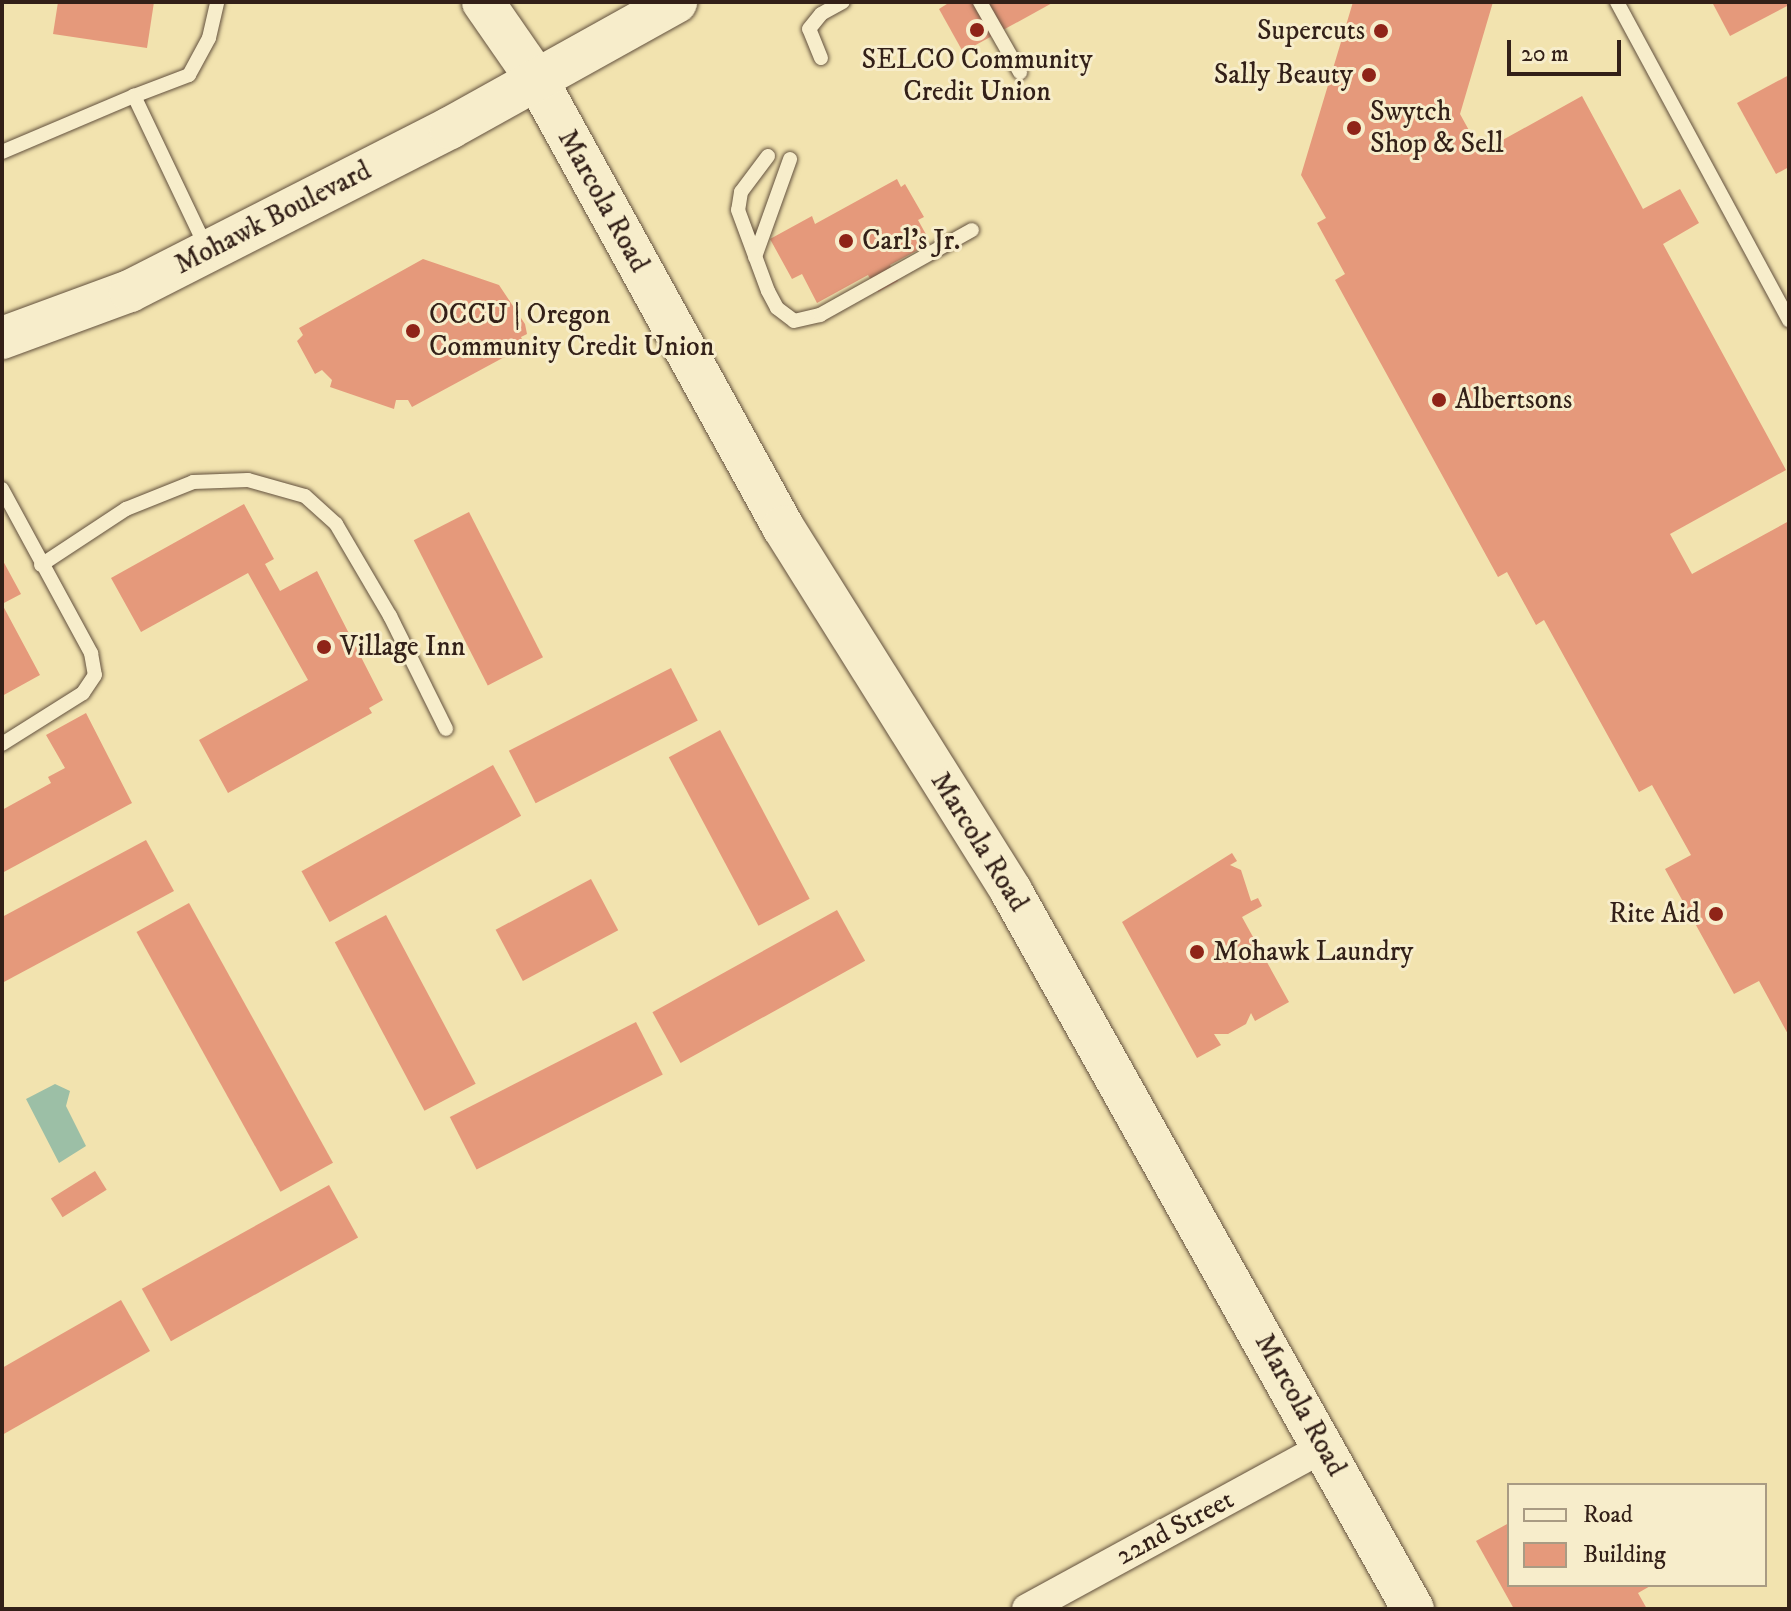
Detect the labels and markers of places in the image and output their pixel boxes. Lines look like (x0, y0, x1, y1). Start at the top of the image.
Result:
place label: Supercuts (1257, 14, 1365, 48)
marker: SELCO Community Credit Union (968, 21, 986, 39)
marker: Supercuts (1372, 22, 1390, 40)
place label: SELCO Community Credit Union (862, 43, 1092, 109)
place label: Sally Beauty (1214, 58, 1353, 92)
marker: Sally Beauty (1360, 66, 1378, 84)
place label: Swytch Shop & Sell (1370, 95, 1504, 161)
marker: Swytch Shop & Sell (1345, 119, 1363, 137)
place label: Carl's Jr. (862, 224, 960, 258)
marker: Carl's Jr. (837, 232, 855, 250)
place label: OCCU | Oregon Community Credit Union (429, 298, 714, 364)
marker: OCCU | Oregon Community Credit Union (404, 322, 422, 340)
place label: Albertsons (1455, 383, 1572, 417)
marker: Albertsons (1430, 391, 1448, 409)
place label: Village Inn (340, 630, 465, 664)
marker: Village Inn (315, 638, 333, 656)
place label: Rite Aid (1609, 897, 1700, 931)
marker: Rite Aid (1707, 905, 1725, 923)
place label: Mohawk Laundry (1213, 935, 1413, 969)
marker: Mohawk Laundry (1188, 943, 1206, 961)

